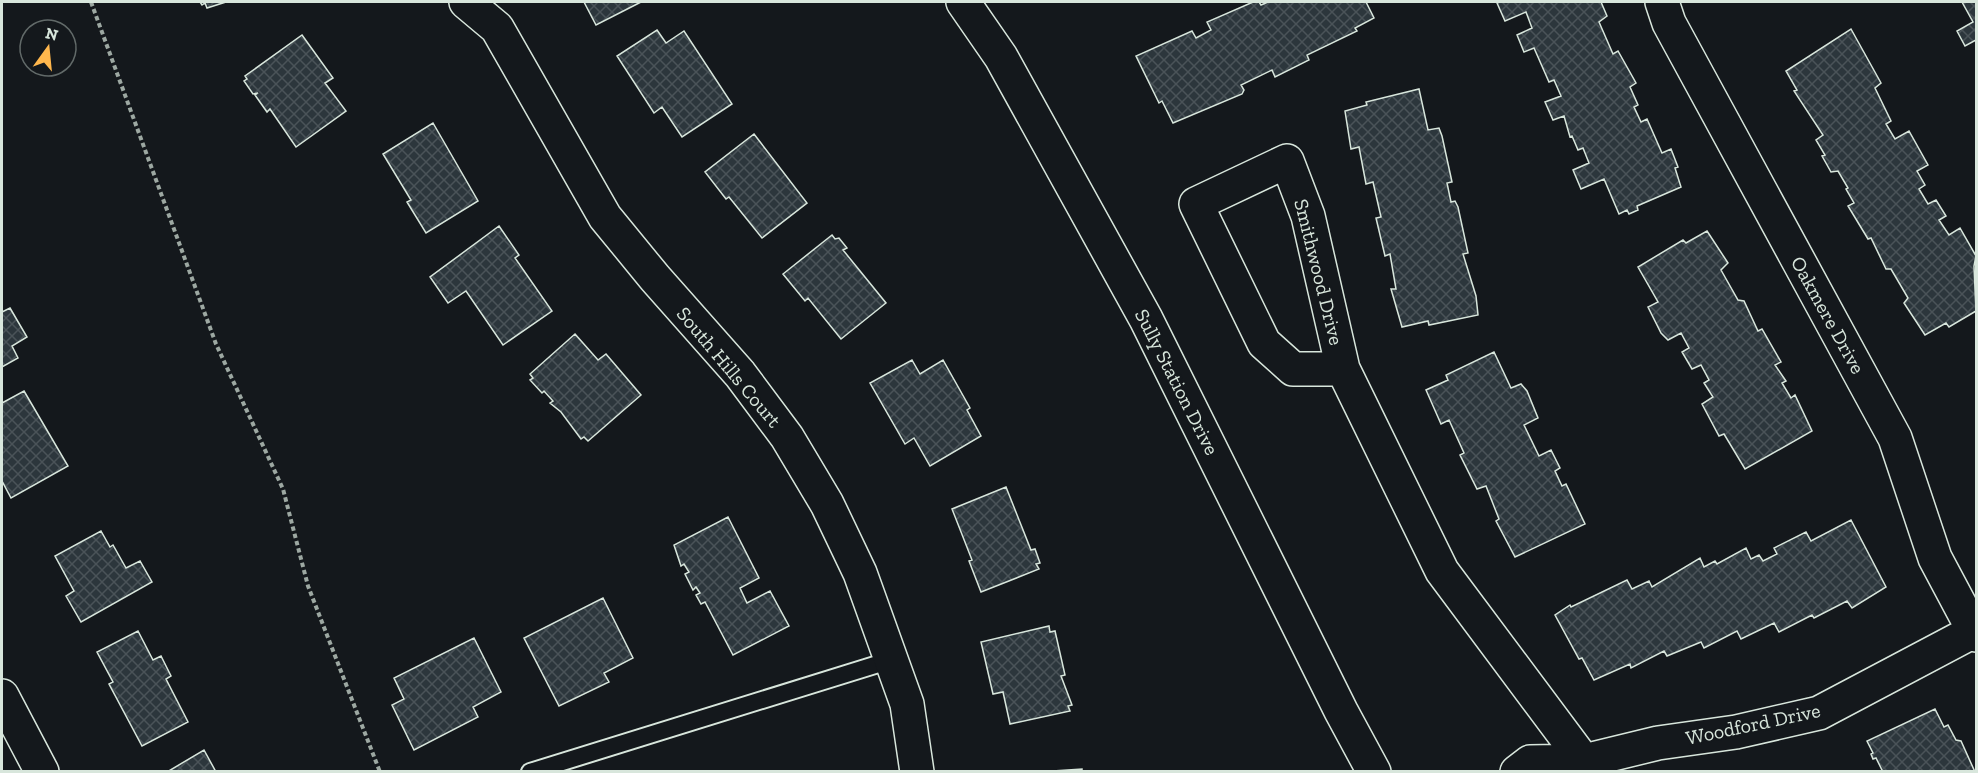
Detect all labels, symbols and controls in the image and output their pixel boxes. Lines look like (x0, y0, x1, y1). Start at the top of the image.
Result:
north arrow (18, 18, 78, 78)
text: N (43, 23, 60, 45)
street label: Smithwood Drive (1289, 196, 1349, 348)
street label: Oakmere Drive (1786, 252, 1870, 378)
street label: South Hills Court (672, 302, 787, 433)
street label: Sully Station Drive (1130, 305, 1224, 459)
street label: Woodford Drive (1684, 698, 1822, 750)

